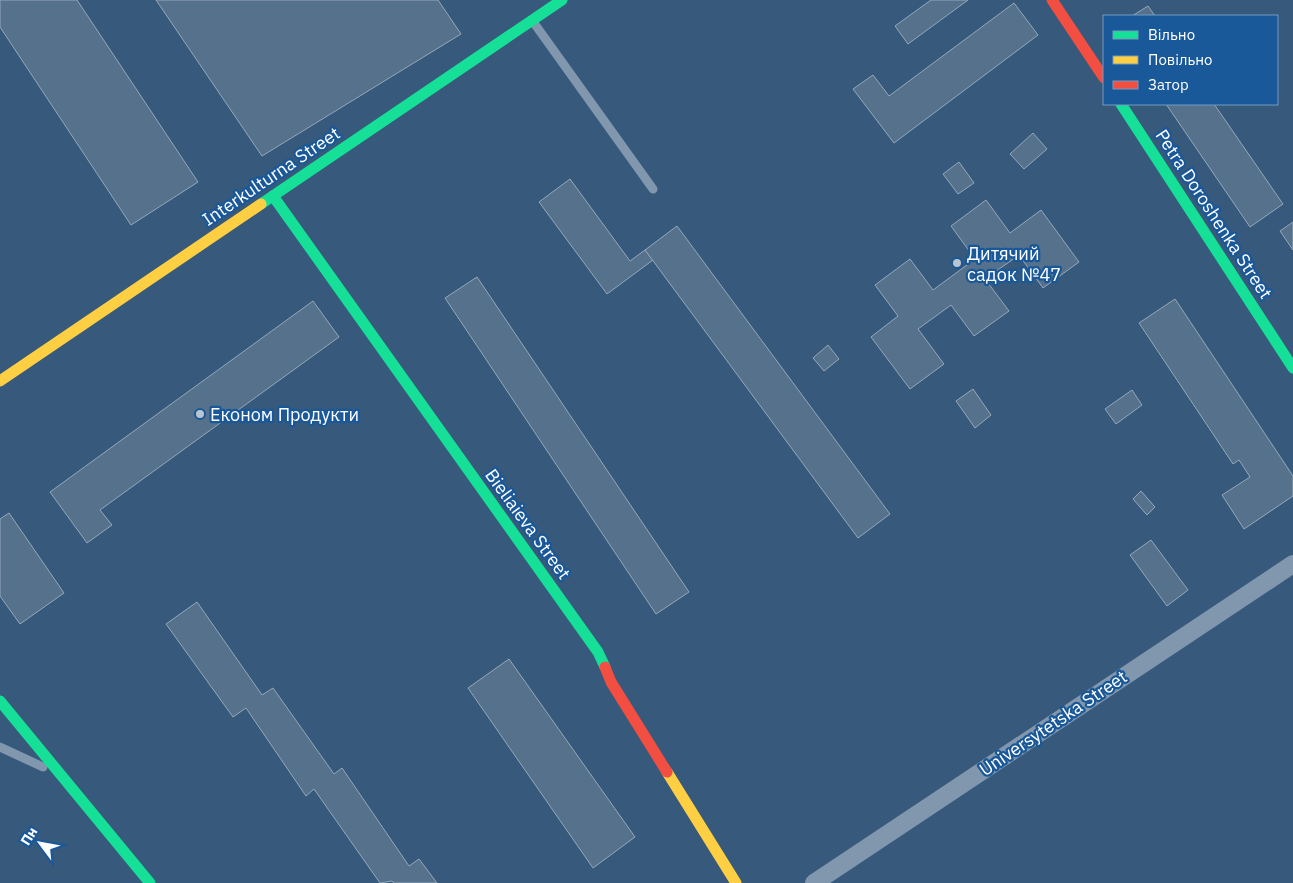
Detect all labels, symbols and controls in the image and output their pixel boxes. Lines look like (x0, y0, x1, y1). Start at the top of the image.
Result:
legend (1103, 15, 1278, 105)
text: Вільно (1148, 25, 1195, 44)
text: Повільно (1148, 50, 1212, 69)
text: Затор (1148, 75, 1189, 94)
street label: Interkulturna Street (198, 121, 344, 231)
street label: Petra Doroshenka Street (1151, 125, 1277, 303)
place label: Дитячий садок №47 (967, 242, 1061, 286)
marker: Дитячий садок №47 (951, 257, 963, 269)
place label: Економ Продукти (210, 403, 359, 426)
marker: Економ Продукти (194, 408, 206, 420)
street label: Bieliaieva Street (480, 464, 576, 584)
street label: Universytetska Street (975, 665, 1131, 781)
north arrow (15, 818, 65, 868)
text: Пн (16, 823, 42, 849)

